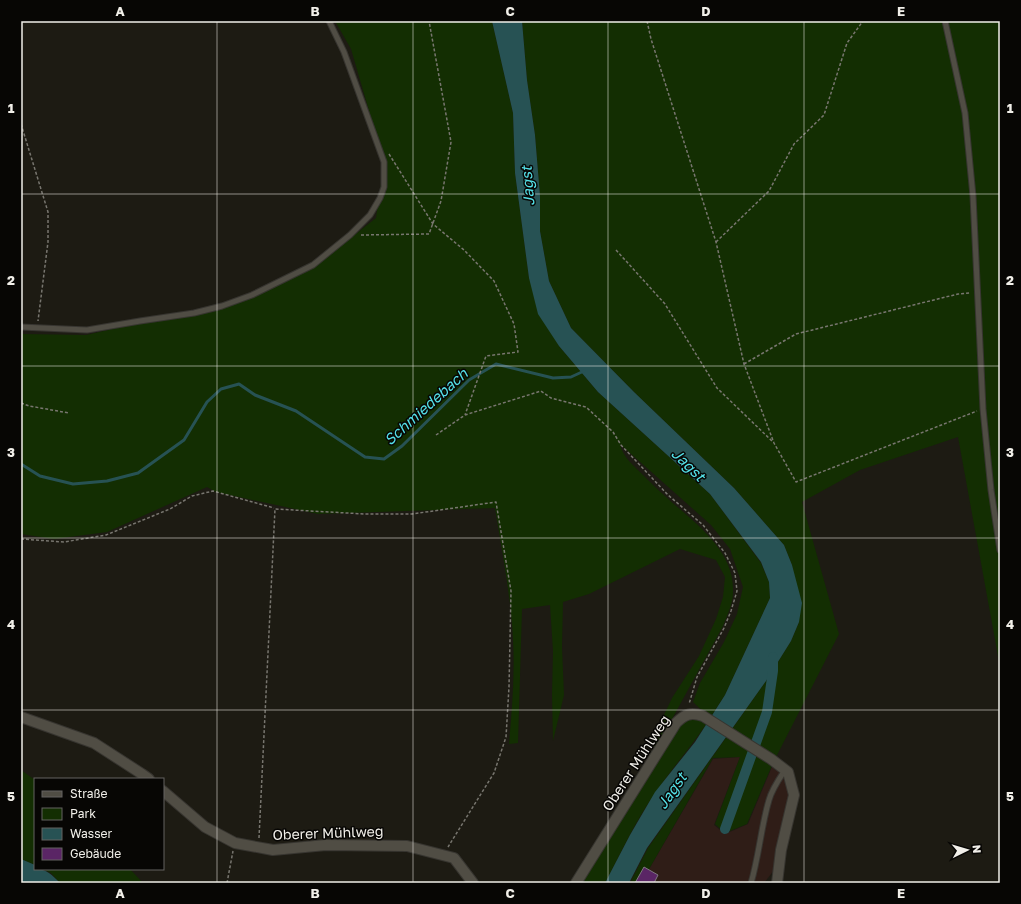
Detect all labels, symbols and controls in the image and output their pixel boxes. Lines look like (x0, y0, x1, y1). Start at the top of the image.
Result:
text: A (115, 3, 125, 19)
text: B (310, 3, 320, 19)
text: C (505, 3, 515, 19)
text: D (701, 3, 711, 19)
text: E (897, 3, 905, 19)
text: 1 (8, 100, 15, 116)
text: 1 (1007, 100, 1014, 116)
water label: Jagst (516, 163, 538, 207)
text: 2 (7, 272, 15, 288)
text: 2 (1006, 272, 1014, 288)
water label: Schmiedebach (380, 364, 471, 448)
text: 3 (7, 444, 15, 460)
water label: Jagst (667, 444, 711, 487)
text: 3 (1006, 444, 1014, 460)
text: 4 (7, 616, 15, 632)
text: 4 (1006, 616, 1014, 632)
street label: Oberer Mühlweg (598, 712, 673, 814)
water label: Jagst (652, 767, 692, 813)
legend (34, 778, 164, 870)
text: Straße (70, 786, 108, 801)
text: 5 (7, 788, 15, 804)
text: 5 (1006, 788, 1014, 804)
text: Park (70, 806, 96, 821)
street label: Oberer Mühlweg (272, 822, 384, 843)
text: Wasser (70, 826, 113, 841)
north arrow (947, 830, 987, 870)
text: N (971, 844, 984, 854)
text: Gebäude (70, 846, 121, 861)
text: A (115, 885, 125, 901)
text: B (310, 885, 320, 901)
text: C (505, 885, 515, 901)
text: D (701, 885, 711, 901)
text: E (897, 885, 905, 901)

